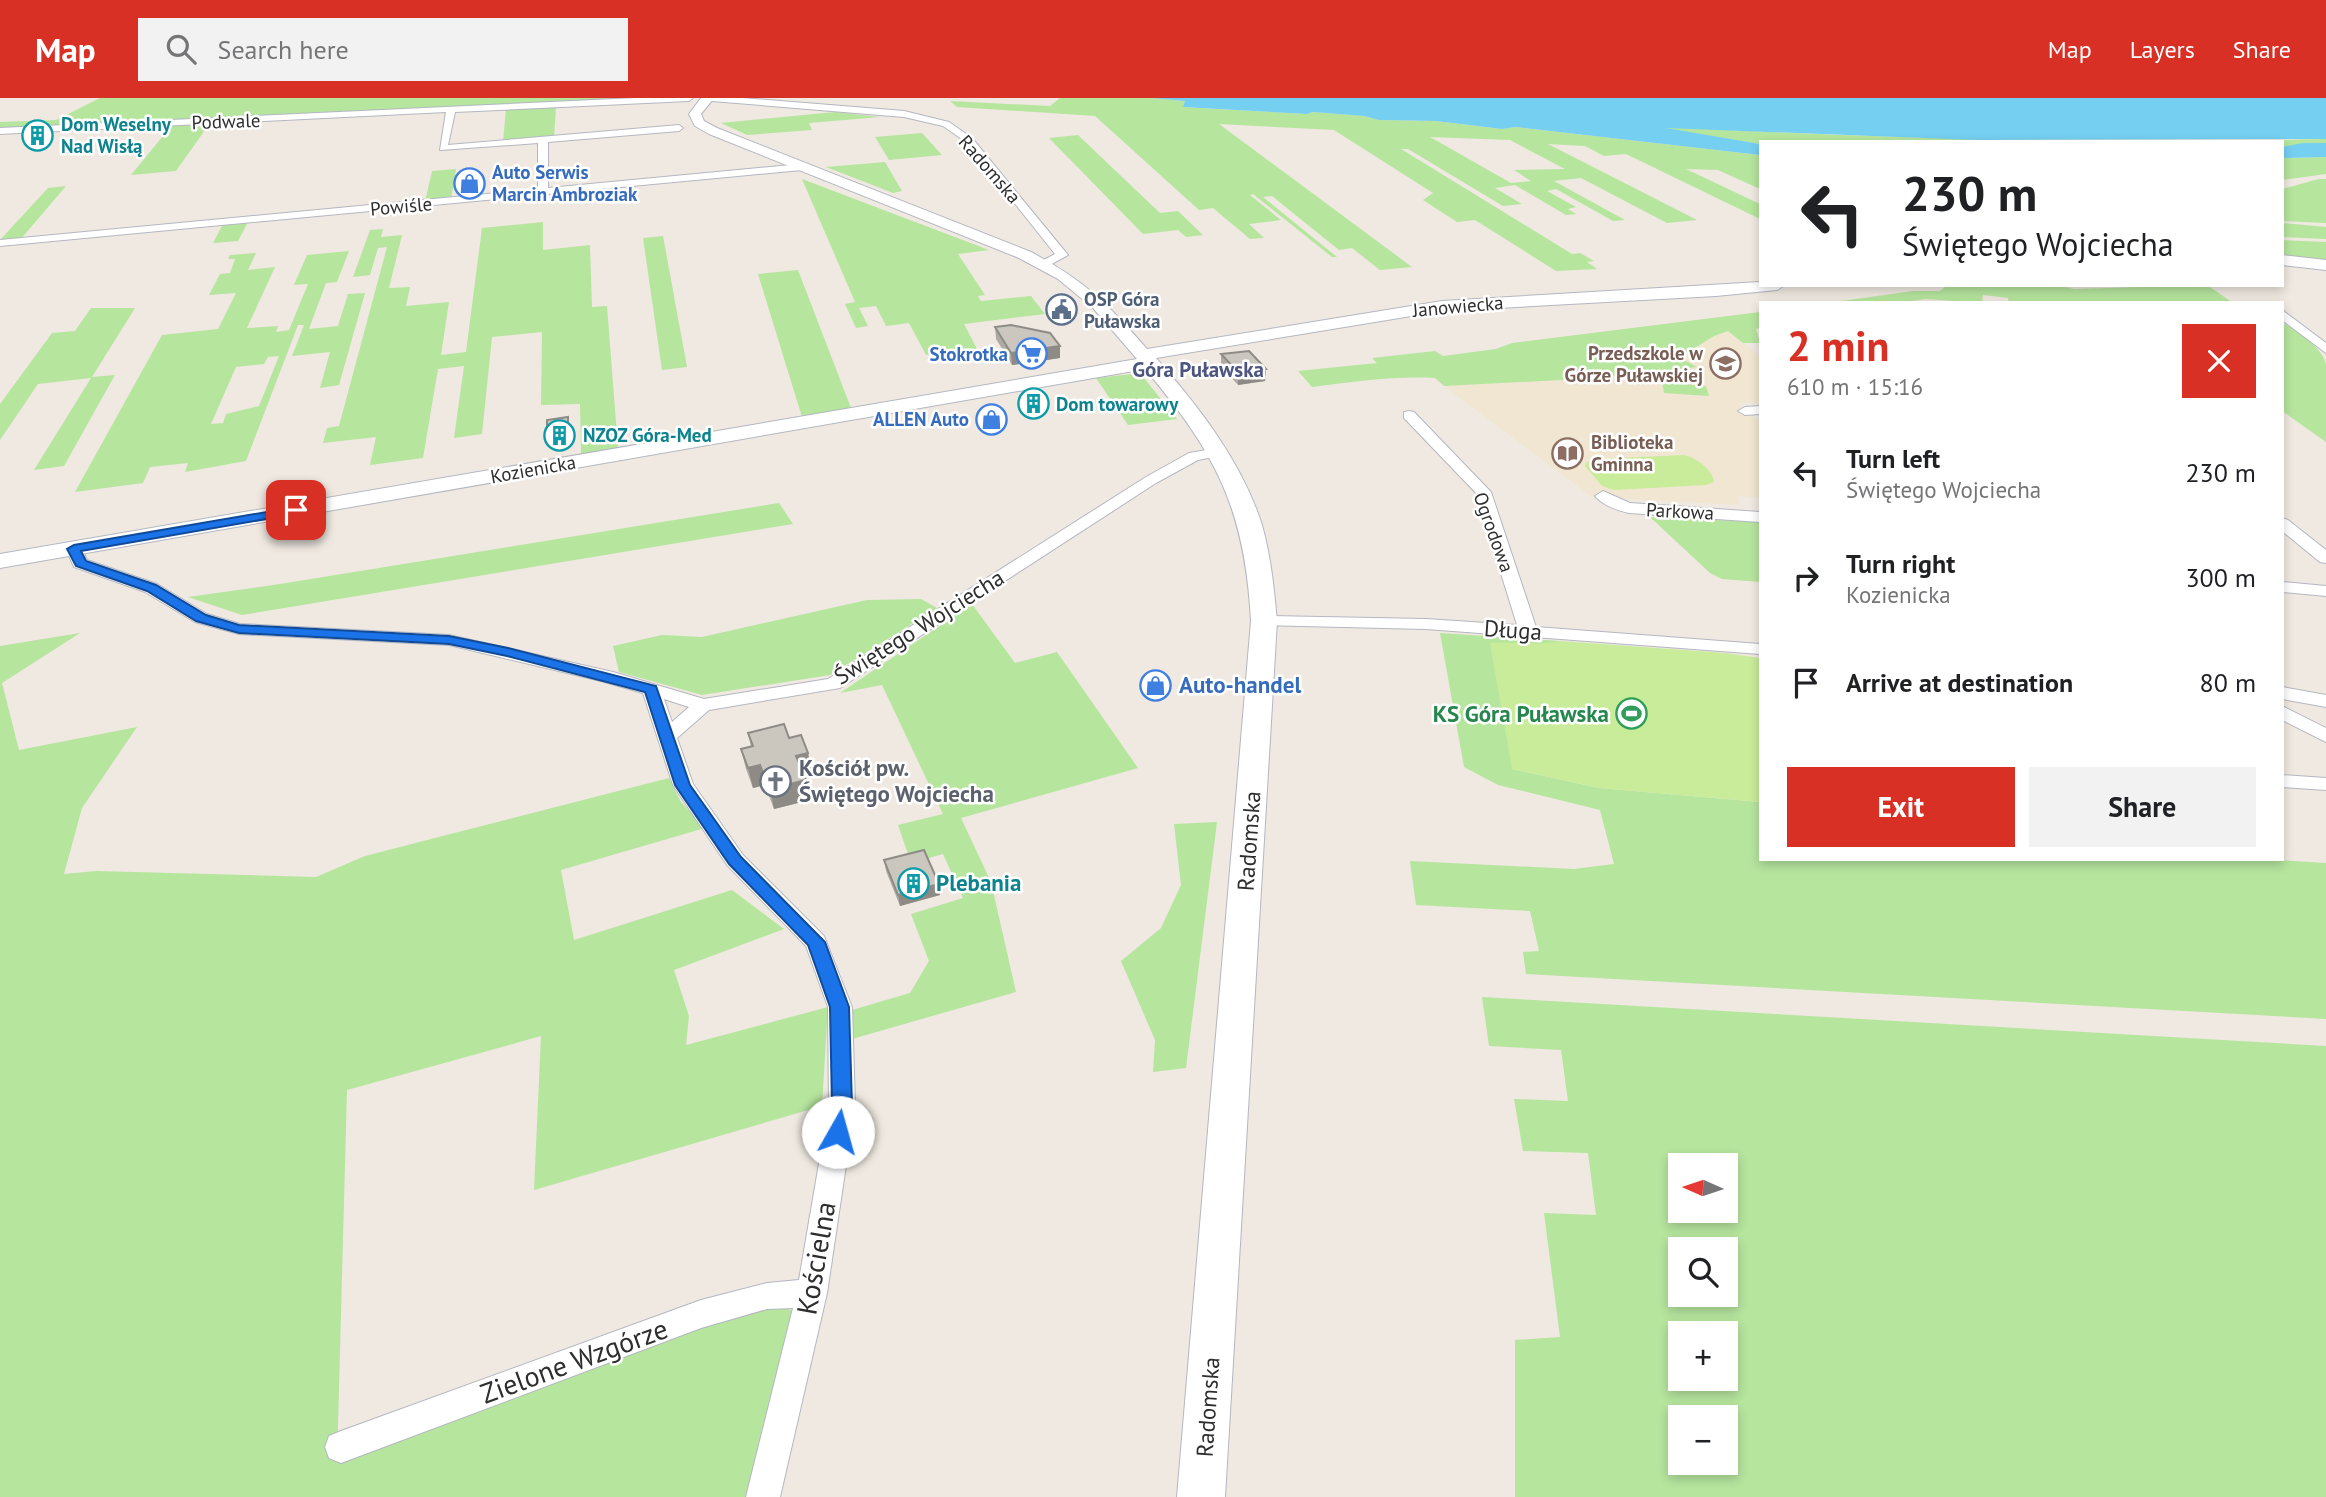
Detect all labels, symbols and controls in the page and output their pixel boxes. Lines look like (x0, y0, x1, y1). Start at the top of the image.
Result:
search box (138, 18, 628, 81)
text: Map (35, 28, 96, 71)
icon: search (162, 30, 200, 68)
text: Search here (218, 33, 349, 66)
text: Map (2048, 34, 2092, 65)
text: Layers (2130, 34, 2195, 65)
text: Share (2233, 34, 2291, 65)
street label: Podwale (191, 108, 261, 134)
place label: Dom Weselny Nad Wisłą (61, 112, 172, 158)
building icon: Dom Weselny Nad Wisłą (21, 118, 55, 152)
street label: Radomska (954, 130, 1026, 208)
place label: Auto Serwis Marcin Ambroziak (492, 160, 638, 206)
text: 230 m (1902, 161, 2037, 225)
shop icon: Auto Serwis Marcin Ambroziak (452, 166, 486, 200)
icon: left (1787, 168, 1878, 259)
street label: Powiśle (369, 191, 433, 221)
text: Świętego Wojciecha (1902, 223, 2174, 265)
place label: OSP Góra Puławska (1084, 287, 1161, 333)
street label: Janowiecka (1411, 290, 1504, 322)
public building icon: OSP Góra Puławska (1044, 293, 1078, 327)
text: 2 min (1787, 318, 1889, 373)
button: close (2182, 324, 2256, 398)
supermarket icon: Stokrotka (1014, 337, 1048, 371)
place label: Przedszkole w Górze Puławskiej (1565, 341, 1703, 387)
place label: Stokrotka (930, 342, 1008, 366)
school or university icon: Przedszkole w Górze Puławskiej (1709, 347, 1743, 381)
district label: Góra Puławska (1132, 356, 1264, 383)
text: 610 m · 15:16 (1787, 372, 1923, 401)
building icon: Dom towarowy (1016, 387, 1050, 421)
place label: Dom towarowy (1056, 392, 1179, 416)
shop icon: ALLEN Auto (975, 402, 1009, 436)
place label: ALLEN Auto (873, 407, 969, 431)
building icon: NZOZ Góra-Med (543, 418, 577, 452)
place label: NZOZ Góra-Med (583, 423, 712, 447)
place label: Biblioteka Gminna (1591, 430, 1673, 476)
library icon: Biblioteka Gminna (1551, 436, 1585, 470)
text: Turn left (1846, 442, 1940, 475)
street label: Kozienicka (488, 450, 578, 488)
icon: left (1787, 454, 1825, 492)
text: 230 m (2185, 456, 2256, 489)
text: Świętego Wojciecha (1846, 475, 2041, 504)
pin (266, 480, 326, 540)
street label: Ogrodowa (1468, 489, 1520, 575)
icon: arrive (277, 491, 315, 529)
street label: Parkowa (1645, 497, 1715, 525)
text: Turn right (1846, 547, 1955, 580)
icon: right (1787, 559, 1825, 597)
text: 300 m (2185, 561, 2256, 594)
street label: Świętego Wojciecha (828, 563, 1009, 691)
text: Kozienicka (1846, 580, 1951, 609)
street label: Długa (1483, 613, 1543, 646)
icon: arrive (1787, 664, 1825, 702)
text: Arrive at destination (1846, 666, 2073, 699)
text: 80 m (2200, 666, 2256, 699)
shop icon: Auto-handel (1139, 668, 1173, 702)
place label: Auto-handel (1179, 670, 1301, 699)
sports icon: KS Góra Puławska (1615, 697, 1649, 731)
place label: KS Góra Puławska (1433, 699, 1609, 728)
place label: Kościół pw. Świętego Wojciecha (799, 753, 994, 808)
church icon: Kościół pw. Świętego Wojciecha (759, 764, 793, 798)
button: Exit (1787, 767, 2015, 847)
button: Share (2029, 767, 2256, 847)
street label: Radomska (1231, 790, 1266, 892)
building icon: Plebania (896, 866, 930, 900)
place label: Plebania (936, 868, 1021, 897)
position arrow (801, 1095, 875, 1169)
north arrow (1668, 1153, 1738, 1223)
map controls (1668, 1153, 1738, 1475)
street label: Kościelna (787, 1198, 844, 1317)
button: search (1668, 1237, 1738, 1307)
street label: Zielone Wzgórze (475, 1310, 673, 1412)
button: + (1668, 1321, 1738, 1391)
street label: Radomska (1190, 1356, 1225, 1458)
button: − (1668, 1405, 1738, 1475)

